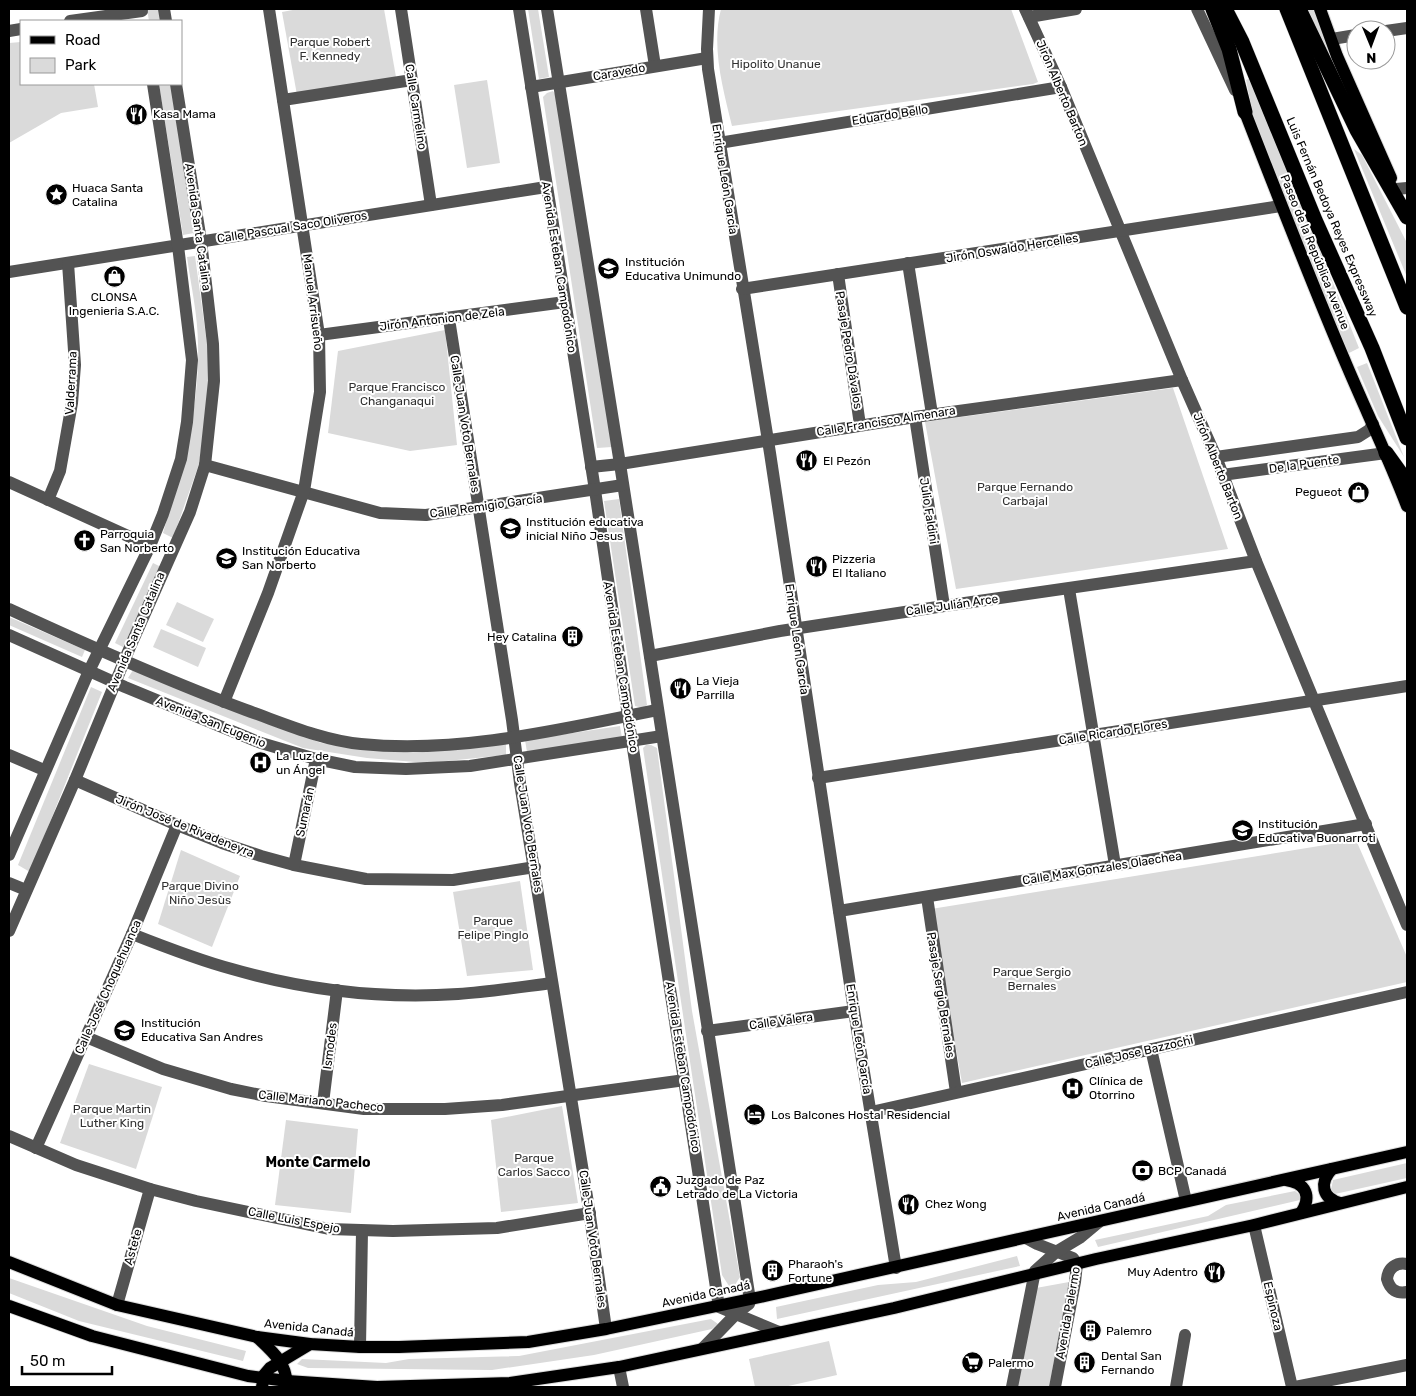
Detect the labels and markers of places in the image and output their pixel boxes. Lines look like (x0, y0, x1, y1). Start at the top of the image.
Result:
restaurant icon: Kasa Mama (125, 102, 149, 126)
place label: Kasa Mama (153, 107, 216, 121)
place label: Huaca Santa Catalina (72, 181, 143, 209)
place icon: Huaca Santa Catalina (44, 183, 68, 207)
place label: Institución Educativa Unimundo (625, 255, 741, 283)
school or university icon: Institución Educativa Unimundo (597, 257, 621, 281)
shop icon: CLONSA Ingenieria S.A.C. (102, 264, 126, 288)
place label: CLONSA Ingenieria S.A.C. (69, 290, 159, 318)
restaurant icon: El Pezón (795, 449, 819, 473)
place label: El Pezón (823, 454, 871, 468)
shop icon: Pegueot (1346, 480, 1370, 504)
place label: Pegueot (1295, 485, 1342, 499)
place label: Institución educativa inicial Niño Jesus (526, 515, 644, 543)
school or university icon: Institución educativa inicial Niño Jesus (498, 517, 522, 541)
place label: Parroquia San Norberto (100, 527, 174, 555)
church icon: Parroquia San Norberto (72, 529, 96, 553)
place label: Institución Educativa San Norberto (242, 544, 360, 572)
school or university icon: Institución Educativa San Norberto (214, 546, 238, 570)
place label: Pizzeria El Italiano (832, 552, 886, 580)
restaurant icon: Pizzeria El Italiano (804, 554, 828, 578)
building icon: Hey Catalina (561, 625, 585, 649)
place label: Hey Catalina (487, 630, 557, 644)
place label: La Vieja Parrilla (696, 674, 739, 702)
restaurant icon: La Vieja Parrilla (668, 676, 692, 700)
place label: La Luz de un Ángel (276, 749, 329, 777)
hospital icon: La Luz de un Ángel (248, 751, 272, 775)
place label: Institución Educativa Buonarroti (1258, 817, 1376, 845)
school or university icon: Institución Educativa Buonarroti (1230, 819, 1254, 843)
place label: Institución Educativa San Andres (141, 1016, 263, 1044)
school or university icon: Institución Educativa San Andres (113, 1018, 137, 1042)
place label: Clínica de Otorrino (1089, 1074, 1143, 1102)
hospital icon: Clínica de Otorrino (1061, 1076, 1085, 1100)
hotel icon: Los Balcones Hostal Residencial (743, 1103, 767, 1127)
place label: Los Balcones Hostal Residencial (771, 1108, 950, 1122)
bank icon: BCP Canadá (1130, 1159, 1154, 1183)
place label: BCP Canadá (1158, 1164, 1227, 1178)
place label: Juzgado de Paz Letrado de La Victoria (676, 1173, 798, 1201)
public building icon: Juzgado de Paz Letrado de La Victoria (648, 1175, 672, 1199)
restaurant icon: Chez Wong (897, 1192, 921, 1216)
place label: Chez Wong (925, 1197, 987, 1211)
place label: Pharaoh's Fortune (788, 1257, 843, 1285)
building icon: Pharaoh's Fortune (760, 1259, 784, 1283)
restaurant icon: Muy Adentro (1202, 1260, 1226, 1284)
place label: Muy Adentro (1127, 1265, 1198, 1279)
building icon: Palemro (1078, 1319, 1102, 1343)
place label: Palemro (1106, 1324, 1152, 1338)
place label: Dental San Fernando (1101, 1349, 1162, 1377)
supermarket icon: Palermo (960, 1351, 984, 1375)
building icon: Dental San Fernando (1073, 1351, 1097, 1375)
place label: Palermo (988, 1356, 1034, 1370)

